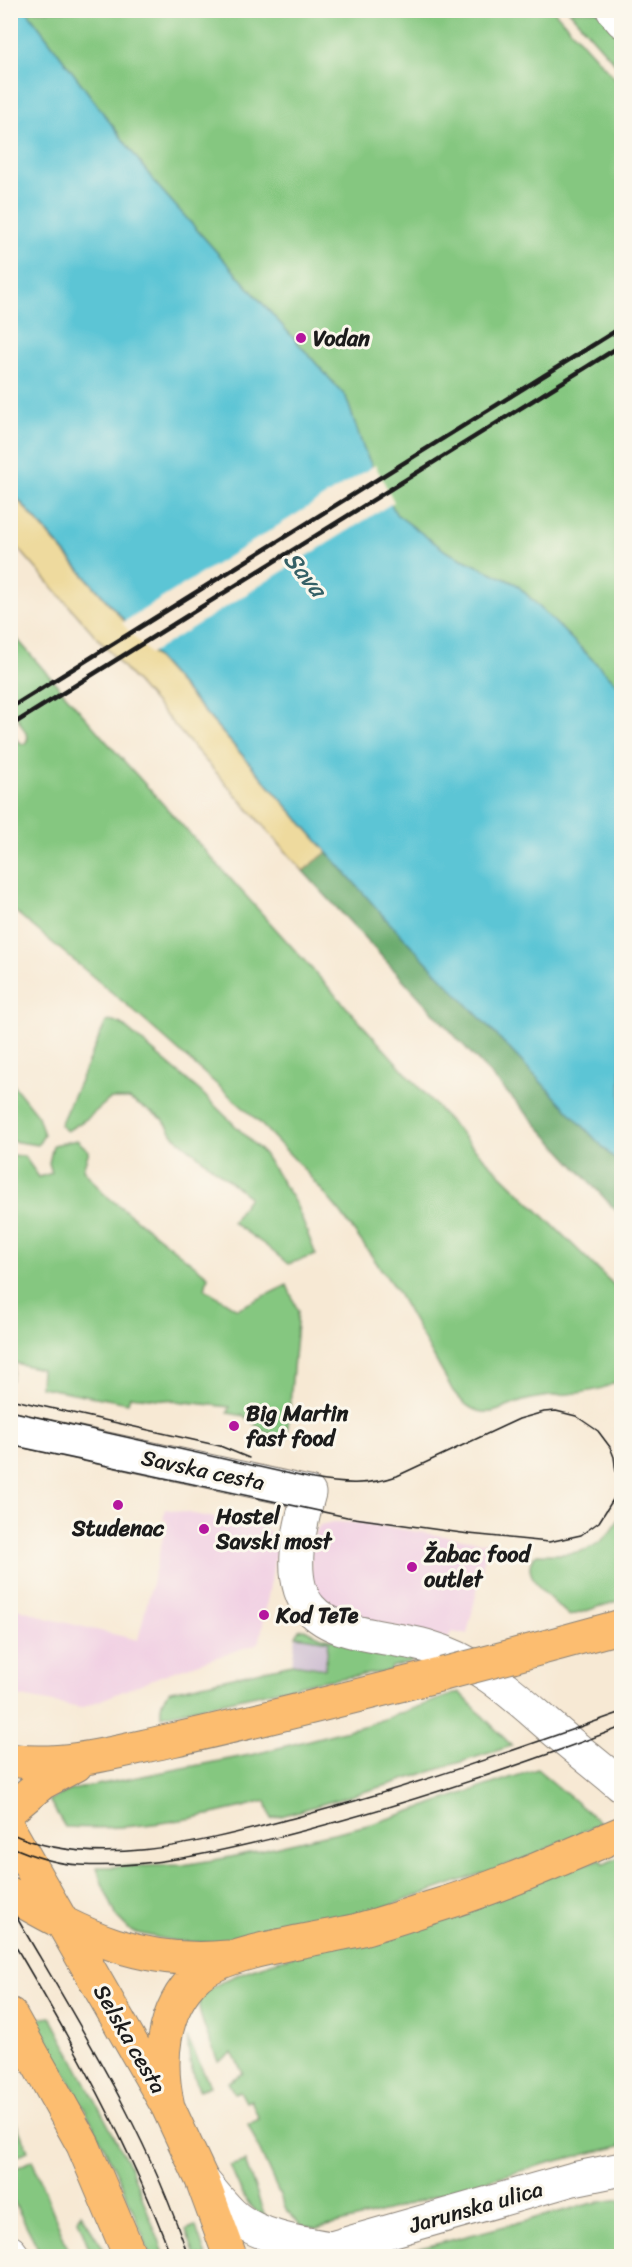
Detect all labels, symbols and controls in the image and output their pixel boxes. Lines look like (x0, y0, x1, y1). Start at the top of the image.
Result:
place label: Vodan (313, 319, 370, 358)
marker: Vodan (294, 331, 308, 345)
water label: Sava (273, 541, 339, 609)
place label: Big Martin fast food (246, 1394, 349, 1458)
marker: Big Martin fast food (227, 1419, 241, 1433)
street label: Savska cesta (138, 1438, 268, 1502)
place label: Hostel Savski most (215, 1497, 333, 1561)
marker: Studenac (111, 1498, 125, 1512)
place label: Studenac (71, 1509, 165, 1548)
marker: Hostel Savski most (197, 1522, 211, 1536)
place label: Žabac food outlet (423, 1535, 532, 1599)
marker: Žabac food outlet (405, 1560, 419, 1574)
place label: Kod TeTe (275, 1596, 359, 1635)
marker: Kod TeTe (257, 1608, 271, 1622)
street label: Selska cesta (83, 1977, 177, 2101)
street label: Jarunska ulica (404, 2169, 548, 2245)

